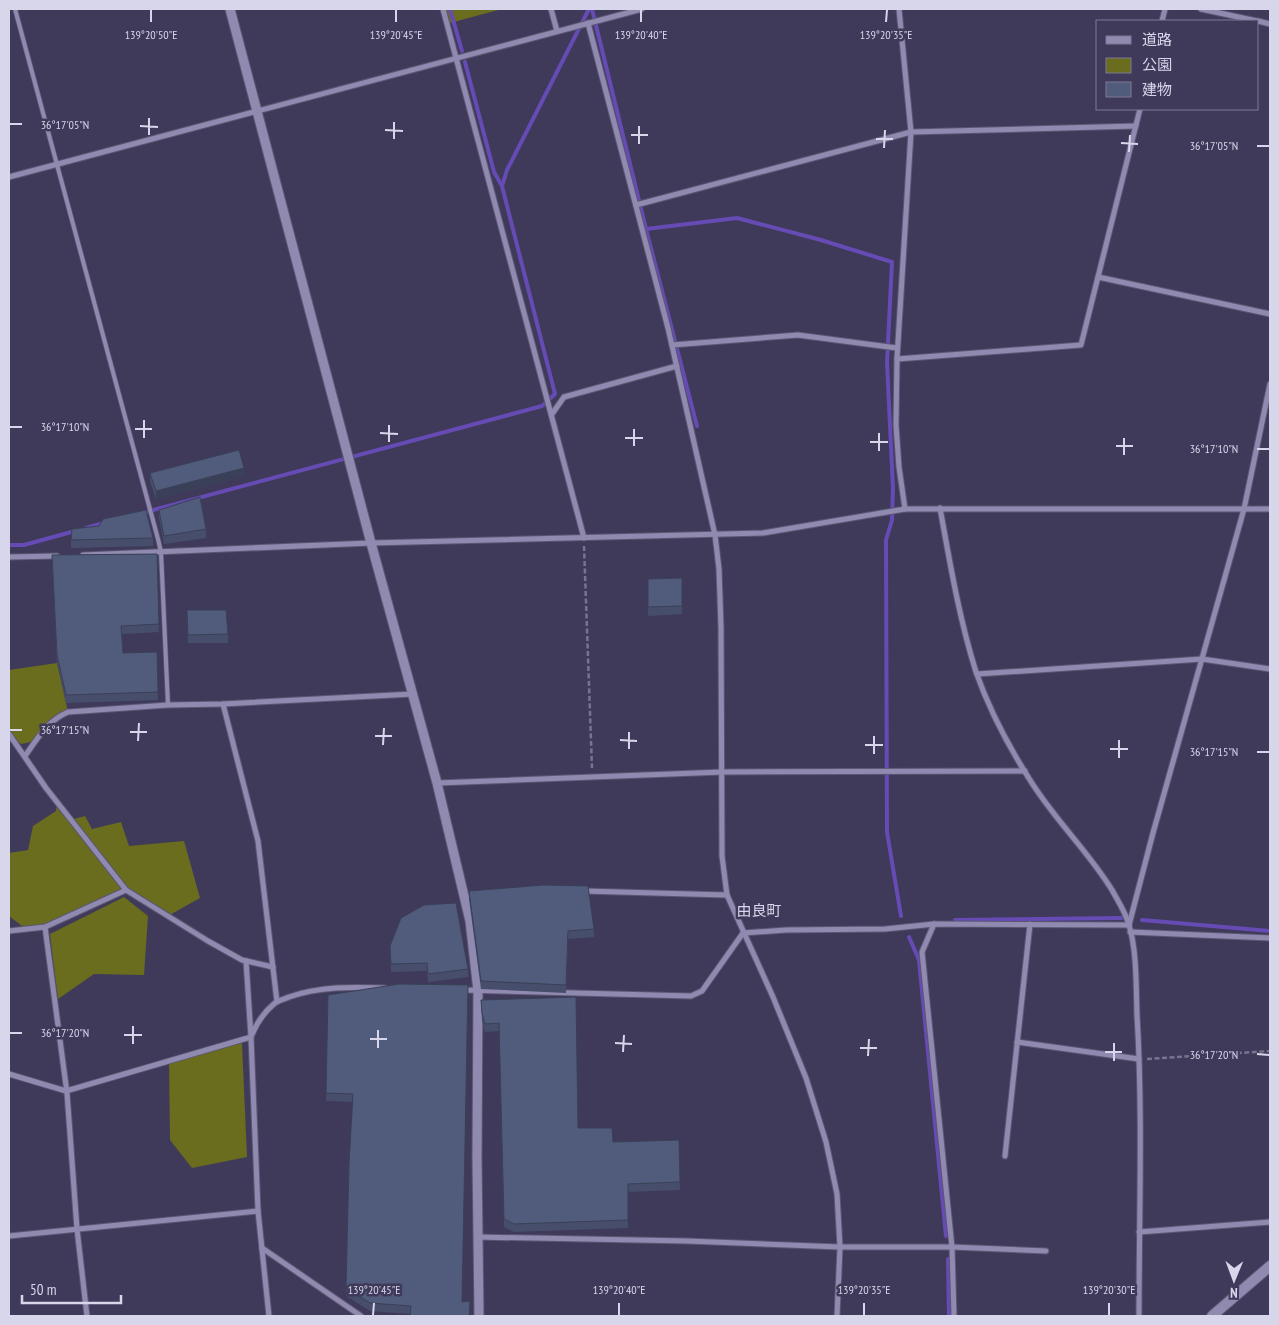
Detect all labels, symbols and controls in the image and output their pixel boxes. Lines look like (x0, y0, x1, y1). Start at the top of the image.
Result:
legend (1096, 20, 1259, 110)
text: 139°20'50"E (125, 27, 177, 42)
text: 139°20'45"E (370, 27, 422, 42)
text: 139°20'40"E (615, 27, 667, 42)
text: 139°20'35"E (860, 27, 912, 42)
text: 道路 (1142, 30, 1172, 49)
text: 公園 (1142, 55, 1172, 74)
text: 建物 (1142, 80, 1172, 99)
text: 36°17'05"N (41, 117, 89, 132)
text: 36°17'05"N (1190, 138, 1238, 153)
text: 36°17'10"N (41, 419, 89, 434)
text: 36°17'10"N (1190, 441, 1238, 456)
text: 36°17'15"N (41, 722, 89, 737)
text: 36°17'15"N (1190, 744, 1238, 759)
district label: 由良町 (736, 901, 782, 920)
text: 36°17'20"N (41, 1025, 89, 1040)
text: 36°17'20"N (1190, 1047, 1238, 1062)
north arrow (1209, 1255, 1259, 1305)
scale bar (22, 1272, 121, 1304)
text: 50 m (30, 1280, 56, 1299)
text: 139°20'45"E (348, 1282, 400, 1297)
text: 139°20'40"E (593, 1282, 645, 1297)
text: 139°20'35"E (838, 1282, 890, 1297)
text: 139°20'30"E (1083, 1282, 1135, 1297)
text: N (1230, 1284, 1238, 1302)

